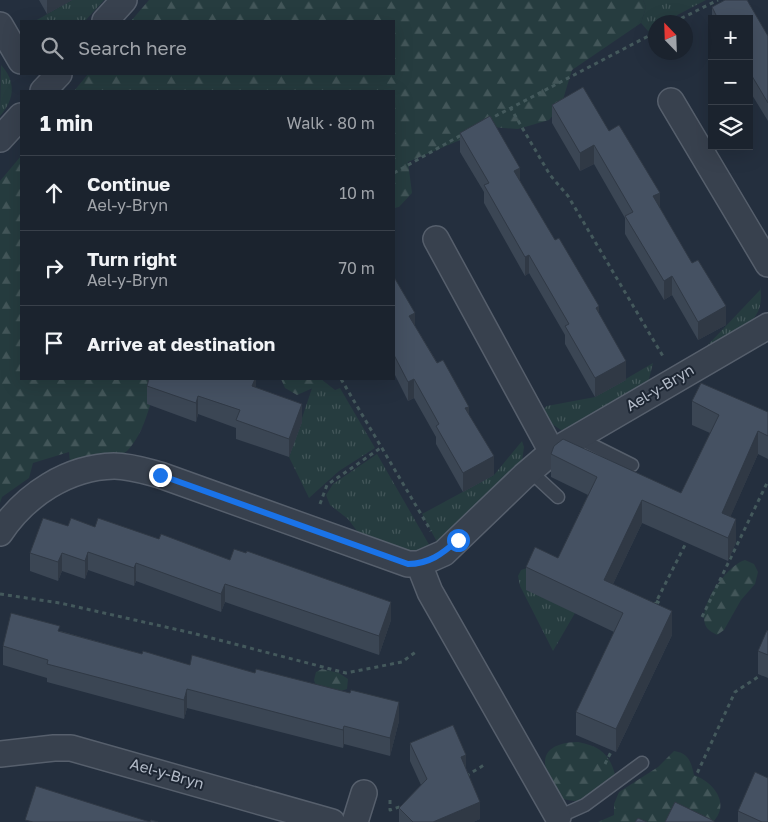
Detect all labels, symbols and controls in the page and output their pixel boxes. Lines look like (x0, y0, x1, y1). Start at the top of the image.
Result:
north arrow (648, 15, 693, 60)
map controls (708, 15, 753, 150)
button: + (708, 15, 753, 60)
search box (20, 20, 395, 75)
icon: search (38, 34, 66, 62)
text: Search here (78, 36, 187, 59)
button: − (708, 60, 753, 105)
button: layers (708, 105, 753, 150)
text: 1 min (40, 110, 93, 136)
text: Walk · 80 m (286, 113, 375, 133)
text: Continue (87, 172, 170, 195)
icon: ahead (40, 179, 68, 207)
text: 10 m (339, 183, 375, 203)
text: Ael-y-Bryn (87, 195, 168, 215)
text: Turn right (87, 247, 177, 270)
icon: right (40, 254, 68, 282)
text: 70 m (338, 258, 375, 278)
text: Ael-y-Bryn (87, 270, 168, 290)
icon: arrive (40, 329, 68, 357)
text: Arrive at destination (87, 332, 275, 355)
street label: Ael-y-Bryn (622, 360, 697, 414)
route end (149, 464, 172, 487)
route start (447, 529, 470, 552)
street label: Ael-y-Bryn (128, 754, 206, 792)

